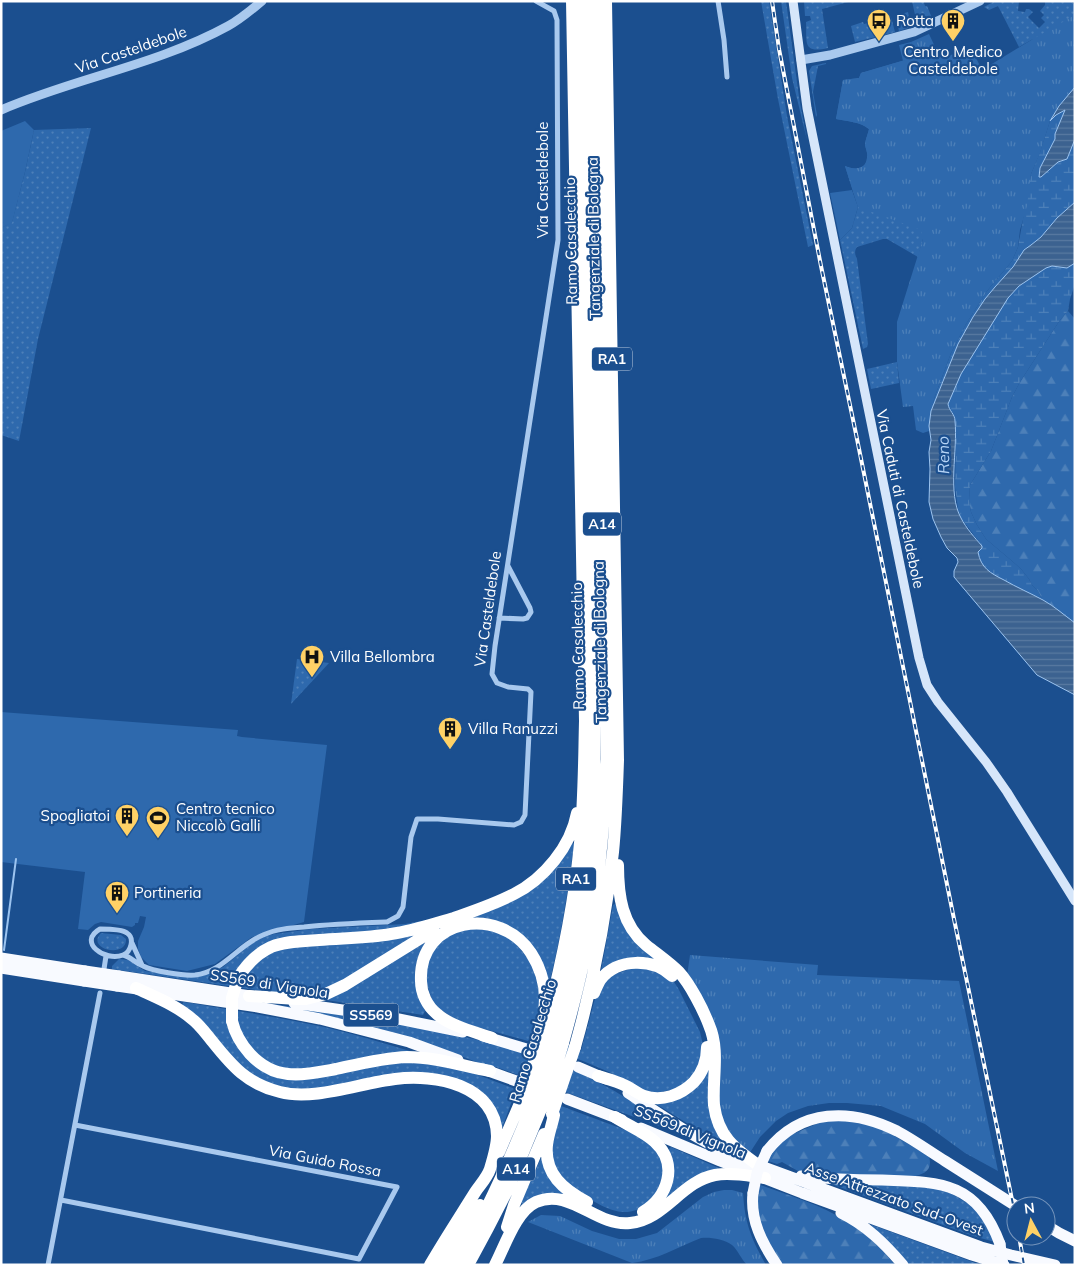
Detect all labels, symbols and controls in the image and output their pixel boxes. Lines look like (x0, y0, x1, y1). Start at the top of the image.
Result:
bus stop icon: Rotta (866, 8, 892, 42)
building icon: Centro Medico Casteldebole (940, 8, 966, 42)
place label: Rotta (896, 11, 934, 30)
street label: Via Casteldebole (73, 22, 189, 78)
place label: Centro Medico Casteldebole (903, 42, 1003, 78)
street label: Via Casteldebole (533, 122, 552, 238)
street label: Tangenziale di Bologna (583, 157, 604, 319)
street label: Ramo Casalecchio (560, 177, 581, 305)
road number: RA1 (592, 348, 632, 370)
street label: Via Caduti di Casteldebole (872, 408, 929, 590)
water label: Reno (933, 436, 953, 474)
road number: A14 (583, 512, 621, 536)
street label: Via Casteldebole (470, 550, 505, 668)
street label: Tangenziale di Bologna (589, 561, 610, 723)
street label: Ramo Casalecchio (567, 582, 588, 710)
hospital icon: Villa Bellombra (299, 644, 325, 678)
place label: Villa Bellombra (330, 647, 435, 666)
building icon: Villa Ranuzzi (437, 716, 463, 750)
place label: Villa Ranuzzi (468, 719, 558, 738)
place label: Centro tecnico Niccolò Galli (176, 799, 275, 835)
building icon: Spogliatoi (114, 803, 140, 837)
sports icon: Centro tecnico Niccolò Galli (145, 805, 171, 839)
place label: Spogliatoi (41, 806, 110, 825)
road number: RA1 (556, 868, 596, 891)
building icon: Portineria (104, 880, 130, 914)
place label: Portineria (134, 883, 202, 902)
street label: SS569 di Vignola (209, 965, 329, 1002)
street label: Ramo Casalecchio (505, 977, 560, 1105)
road number: SS569 (344, 1004, 398, 1026)
street label: SS569 di Vignola (631, 1100, 749, 1163)
street label: Via Guido Rossa (267, 1140, 383, 1181)
street label: Asse Attrezzato Sud-Ovest (802, 1157, 986, 1240)
road number: A14 (497, 1158, 535, 1180)
north arrow (1006, 1196, 1056, 1246)
text: N (1023, 1199, 1036, 1218)

